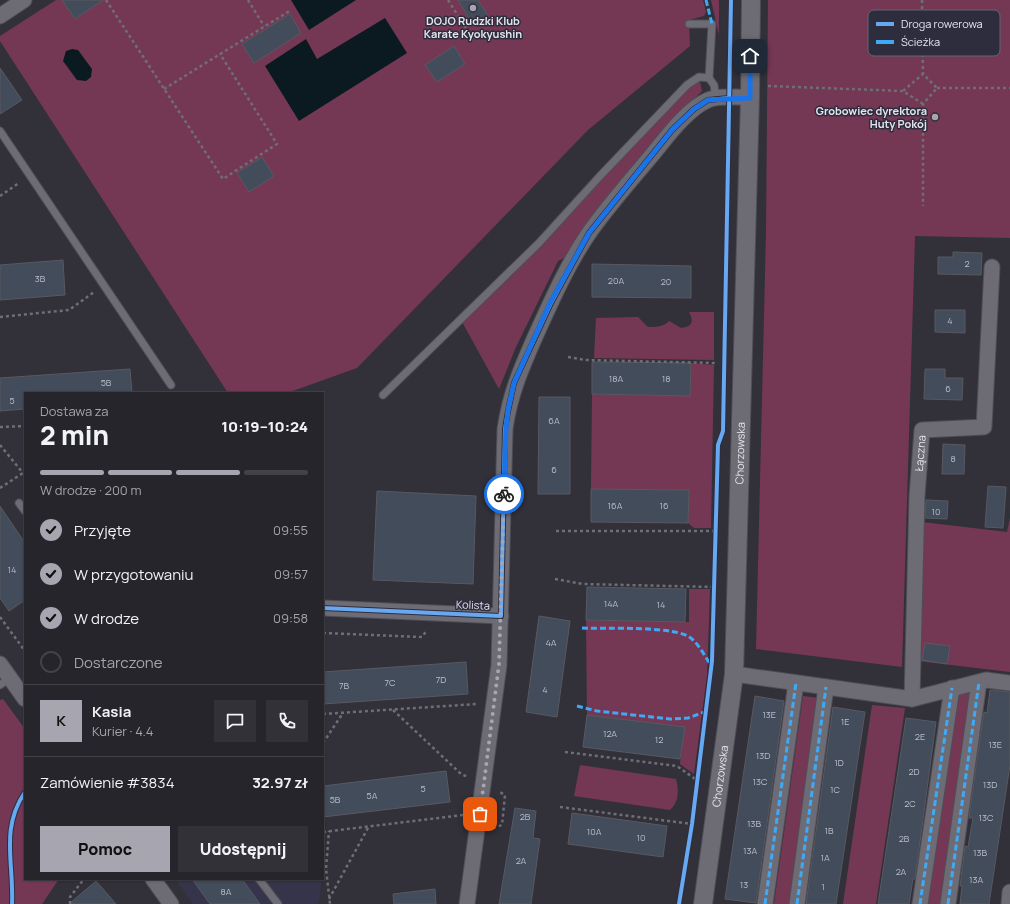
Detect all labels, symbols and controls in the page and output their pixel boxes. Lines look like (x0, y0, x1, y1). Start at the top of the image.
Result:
marker: DOJO Rudzki Klub Karate Kyokyushin (468, 3, 478, 13)
legend (868, 10, 1000, 56)
place label: DOJO Rudzki Klub Karate Kyokyushin (424, 13, 522, 41)
text: Droga rowerowa (901, 16, 983, 31)
text: Ścieżka (901, 34, 940, 49)
pin (733, 39, 767, 73)
icon: home (739, 45, 761, 67)
place label: Grobowiec dyrektora Huty Pokój (816, 103, 927, 131)
marker: Grobowiec dyrektora Huty Pokój (930, 112, 940, 122)
house number: 2 (964, 257, 970, 270)
house number: 3B (35, 272, 46, 285)
house number: 20A (608, 274, 624, 287)
house number: 20 (661, 275, 671, 288)
house number: 4 (947, 314, 953, 327)
house number: 18A (609, 372, 624, 385)
house number: 18 (662, 372, 670, 385)
house number: 5B (101, 376, 112, 389)
house number: 6 (945, 382, 951, 395)
house number: 5 (9, 394, 15, 407)
text: Dostawa za (40, 402, 108, 420)
house number: 6A (548, 414, 560, 427)
text: 10:19–10:24 (221, 416, 308, 437)
text: 2 min (40, 417, 109, 453)
street label: Chorzowska (731, 422, 748, 484)
street label: Łączna (911, 434, 929, 472)
house number: 8 (950, 452, 956, 465)
house number: 6 (551, 463, 557, 476)
courier (484, 474, 524, 514)
text: W drodze · 200 m (40, 481, 141, 499)
icon: bike (493, 483, 515, 505)
house number: 16A (608, 499, 623, 512)
house number: 16 (659, 499, 669, 512)
house number: 10 (932, 505, 941, 518)
icon: check (40, 519, 62, 541)
text: Przyjęte (74, 520, 131, 541)
text: 09:55 (273, 521, 308, 539)
house number: 14 (8, 563, 16, 576)
icon: check (40, 563, 62, 585)
text: W przygotowaniu (74, 564, 193, 585)
text: 09:57 (274, 565, 308, 583)
street label: Kolista (456, 596, 490, 613)
house number: 14A (604, 597, 619, 610)
house number: 14 (657, 598, 665, 611)
icon: check (40, 607, 62, 629)
text: W drodze (74, 608, 139, 629)
text: 09:58 (273, 609, 308, 627)
house number: 4A (545, 636, 557, 649)
text: Dostarczone (74, 652, 163, 673)
house number: 7D (436, 673, 446, 686)
house number: 7C (385, 676, 396, 689)
house number: 7B (339, 679, 349, 692)
house number: 4 (542, 683, 548, 696)
button: chat (214, 700, 256, 742)
button: phone (266, 700, 308, 742)
text: Kasia (92, 701, 131, 722)
house number: 13E (762, 708, 776, 721)
text: K (56, 710, 66, 731)
house number: 1E (841, 715, 849, 728)
text: Kurier · 4.4 (92, 722, 154, 740)
house number: 12A (603, 727, 617, 740)
house number: 2E (915, 730, 925, 743)
house number: 12 (655, 733, 663, 746)
house number: 13E (988, 738, 1002, 751)
street label: Chorzowska (708, 744, 731, 808)
house number: 13D (756, 749, 770, 762)
house number: 1D (834, 756, 844, 769)
house number: 2D (908, 765, 920, 778)
text: Zamówienie #3834 (40, 772, 174, 793)
text: 32.97 zł (252, 772, 308, 793)
house number: 13C (753, 775, 768, 788)
house number: 13D (983, 778, 997, 791)
house number: 5 (420, 782, 426, 795)
house number: 1C (830, 783, 841, 796)
house number: 5A (367, 789, 378, 802)
house number: 5B (330, 793, 341, 806)
pin (463, 797, 497, 831)
house number: 2C (904, 797, 916, 810)
icon: bag (469, 803, 491, 825)
house number: 2B (520, 810, 531, 823)
house number: 13C (979, 811, 994, 824)
house number: 13B (747, 817, 761, 830)
house number: 1B (824, 824, 834, 837)
house number: 10A (587, 825, 602, 838)
button: Pomoc (40, 826, 170, 872)
button: Udostępnij (178, 826, 308, 872)
house number: 10 (637, 831, 646, 844)
house number: 2B (899, 832, 910, 845)
house number: 13A (743, 844, 757, 857)
house number: 13B (973, 846, 987, 859)
house number: 1A (820, 851, 830, 864)
house number: 2A (516, 854, 527, 867)
house number: 2A (896, 865, 907, 878)
house number: 13A (969, 873, 983, 886)
house number: 13 (740, 878, 748, 891)
house number: 1 (821, 880, 825, 893)
house number: 8A (221, 885, 232, 898)

